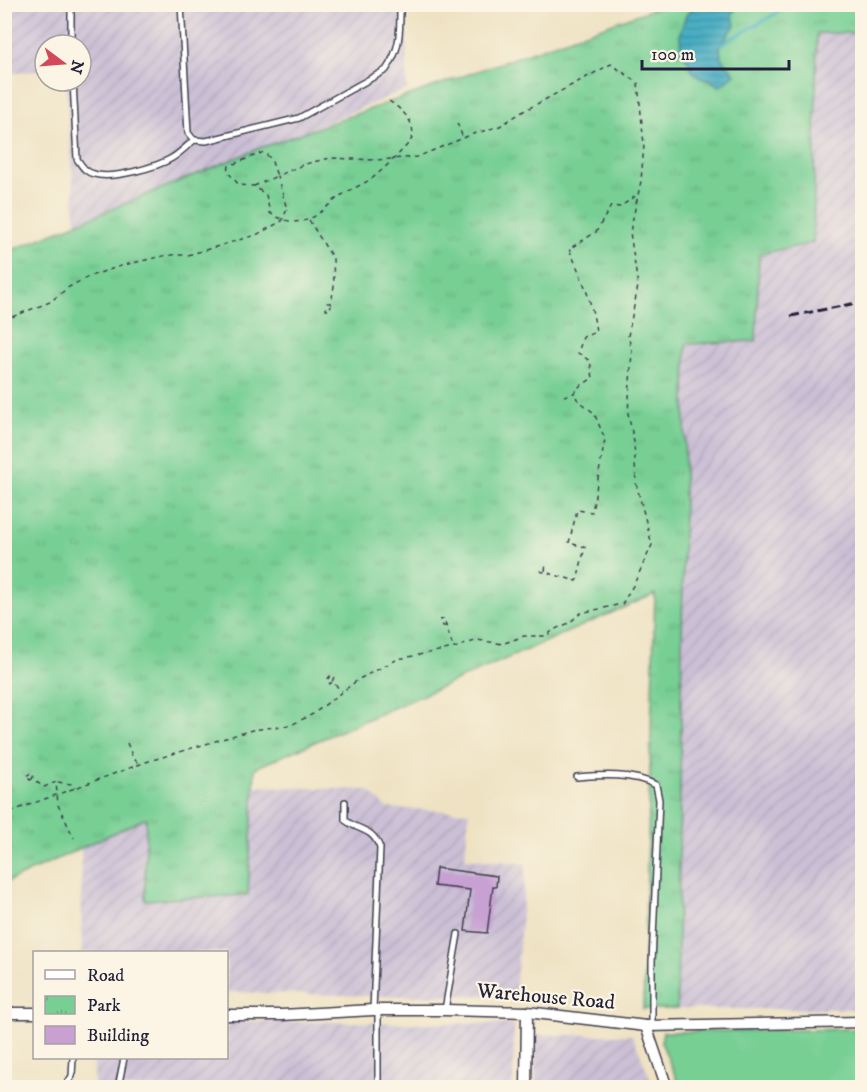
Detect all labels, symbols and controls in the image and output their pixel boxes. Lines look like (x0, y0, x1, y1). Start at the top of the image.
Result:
north arrow (33, 33, 93, 93)
scale bar (642, 33, 789, 71)
text: 100 m (651, 44, 694, 66)
text: N (65, 58, 88, 76)
legend (33, 951, 228, 1059)
text: Road (87, 965, 124, 987)
street label: Warehouse Road (475, 978, 617, 1016)
text: Park (87, 995, 121, 1017)
text: Building (87, 1025, 149, 1047)

